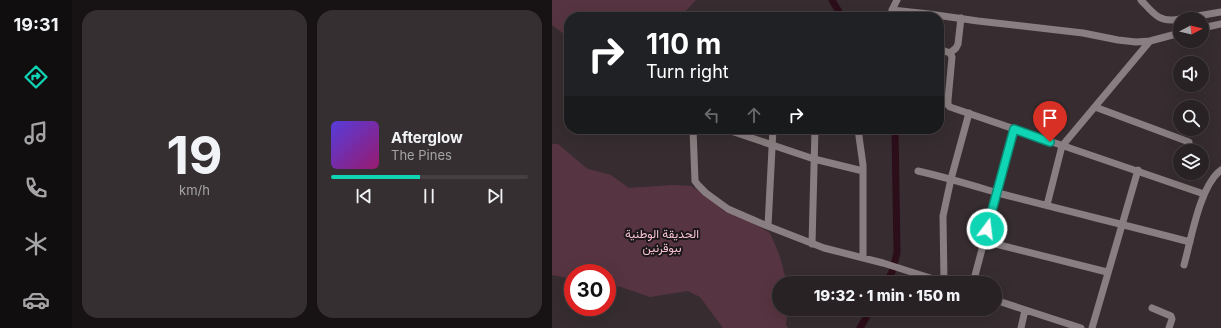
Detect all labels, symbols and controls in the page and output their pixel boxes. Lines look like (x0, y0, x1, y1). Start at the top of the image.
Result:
north arrow (1173, 12, 1209, 48)
map controls (1173, 12, 1209, 180)
text: 19:31 (14, 14, 58, 35)
text: 110 m (646, 27, 721, 61)
icon: right (580, 28, 632, 80)
button: sound (1173, 56, 1209, 92)
text: Turn right (646, 61, 729, 82)
icon: directions (22, 63, 50, 91)
button: search (1173, 100, 1209, 136)
pin (1033, 101, 1067, 142)
icon: left (701, 104, 723, 126)
icon: ahead (743, 104, 765, 126)
icon: right (785, 104, 807, 126)
icon: arrive (1039, 107, 1061, 129)
icon: music (22, 119, 50, 147)
text: 19 (166, 124, 223, 187)
text: Afterglow (391, 128, 463, 147)
button: layers (1173, 144, 1209, 180)
text: The Pines (391, 147, 452, 163)
icon: phone (22, 174, 50, 202)
text: km/h (179, 182, 210, 198)
icon: previous (353, 185, 375, 207)
icon: pause (418, 185, 440, 207)
icon: next (484, 185, 506, 207)
position arrow (966, 208, 1008, 250)
park label: الحديقة الوطنية ببوقرنين (625, 226, 699, 256)
icon: climate (22, 230, 50, 258)
speed limit sign: 30 (564, 264, 616, 316)
icon: car (22, 286, 50, 314)
text: 19:32 · 1 min · 150 m (814, 286, 960, 305)

